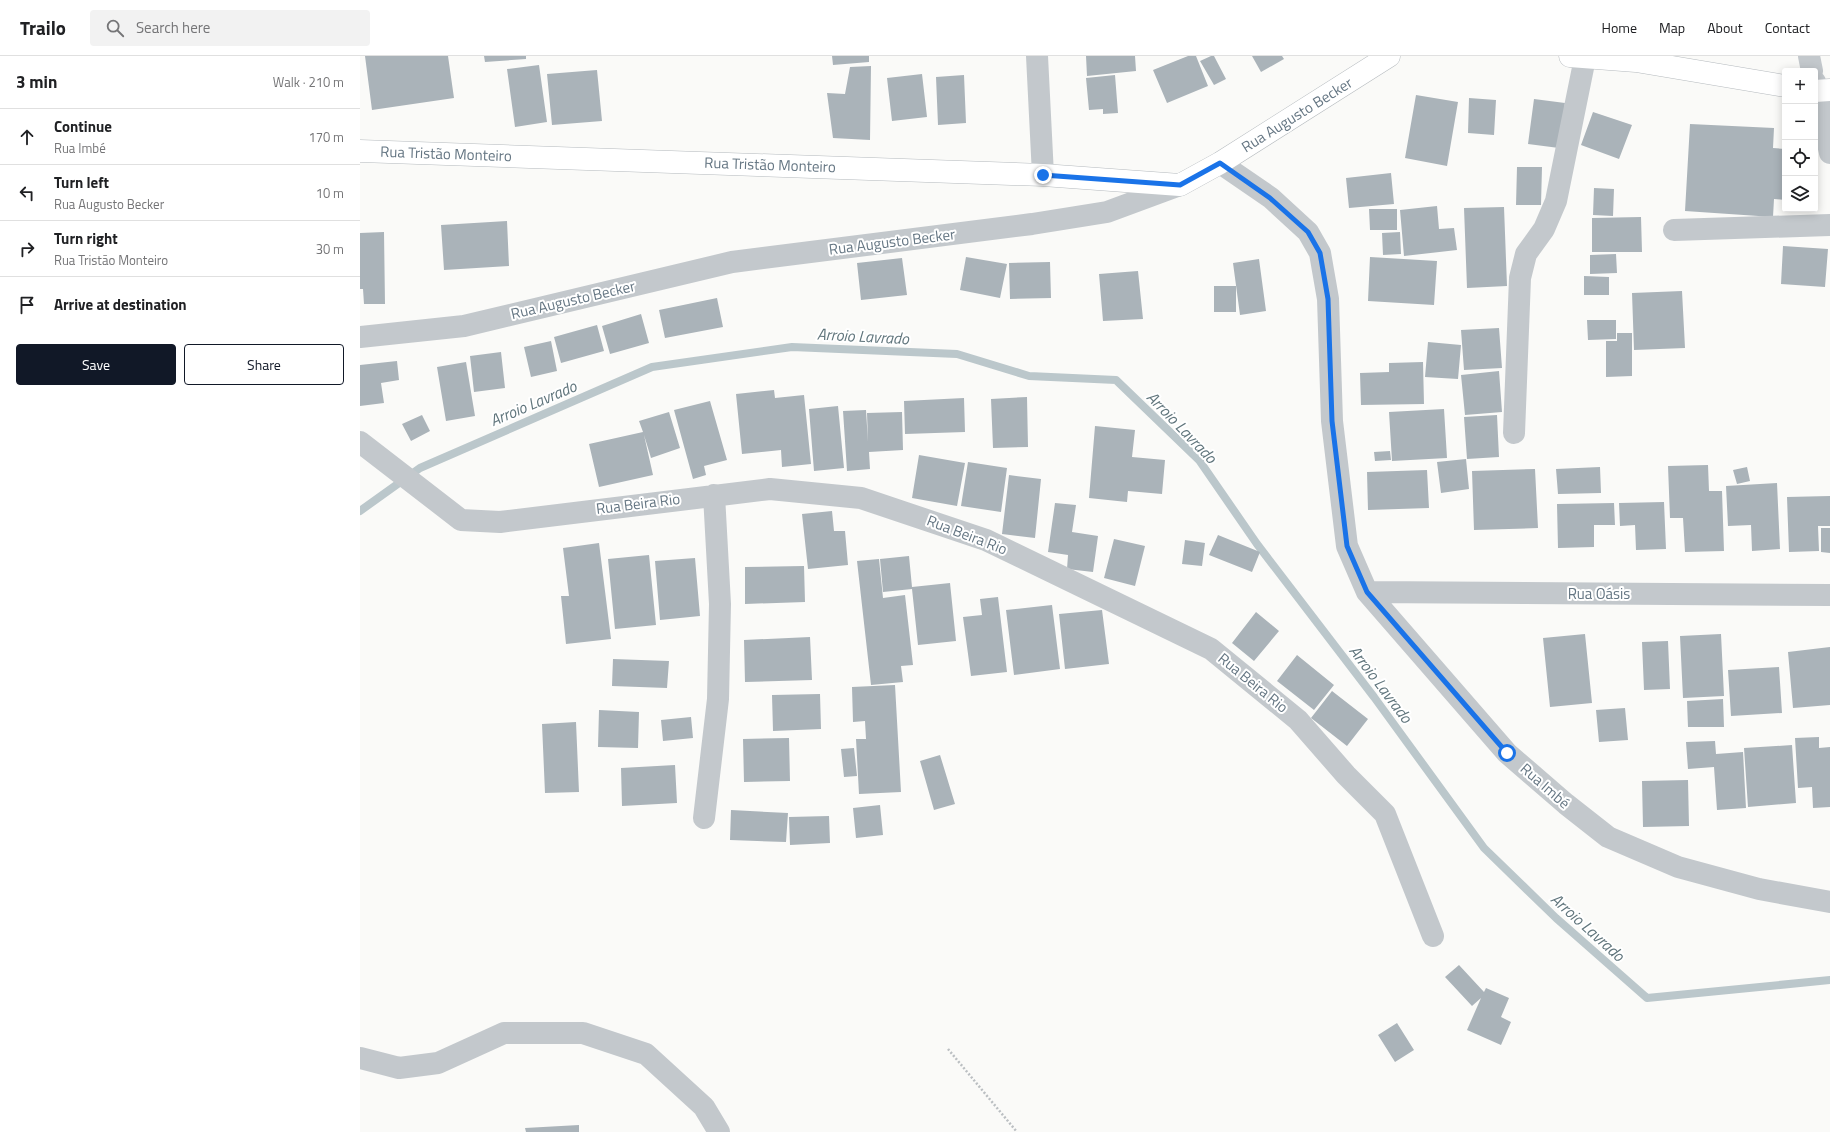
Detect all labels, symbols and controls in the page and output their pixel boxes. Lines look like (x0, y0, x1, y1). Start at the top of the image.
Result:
search box (90, 10, 370, 46)
text: Trailo (20, 13, 66, 42)
text: Search here (136, 16, 210, 39)
icon: search (104, 17, 126, 39)
text: Home (1602, 17, 1637, 38)
text: Map (1659, 17, 1685, 38)
text: About (1707, 17, 1743, 38)
text: Contact (1765, 17, 1810, 38)
map controls (1782, 68, 1818, 212)
button: + (1782, 68, 1818, 104)
text: 3 min (16, 69, 57, 95)
street label: Rua Augusto Becker (1237, 71, 1357, 158)
text: Walk · 210 m (273, 72, 344, 92)
button: − (1782, 104, 1818, 140)
text: Continue (54, 115, 112, 138)
icon: ahead (16, 126, 38, 148)
text: 170 m (308, 127, 344, 147)
text: Rua Imbé (54, 138, 106, 158)
street label: Rua Tristão Monteiro (380, 140, 512, 167)
button: locate (1782, 140, 1818, 176)
street label: Rua Tristão Monteiro (704, 151, 836, 178)
route end (1034, 166, 1052, 184)
text: Turn left (54, 171, 109, 194)
button: layers (1782, 176, 1818, 212)
icon: left (16, 182, 38, 204)
text: 10 m (316, 183, 344, 203)
text: Rua Augusto Becker (54, 194, 164, 214)
street label: Rua Augusto Becker (827, 222, 956, 261)
text: Turn right (54, 227, 118, 250)
icon: right (16, 238, 38, 260)
text: 30 m (316, 239, 344, 259)
text: Rua Tristão Monteiro (54, 250, 168, 270)
street label: Rua Augusto Becker (508, 274, 637, 325)
text: Arrive at destination (54, 293, 187, 316)
icon: arrive (16, 294, 38, 316)
water label: Arroio Lavrado (816, 322, 911, 350)
button: Save (16, 344, 176, 385)
button: Share (184, 344, 344, 385)
water label: Arroio Lavrado (486, 374, 581, 432)
water label: Arroio Lavrado (1141, 386, 1223, 469)
street label: Rua Beira Rio (595, 487, 681, 520)
street label: Rua Beira Rio (924, 509, 1011, 560)
street label: Rua Oásis (1568, 582, 1630, 605)
water label: Arroio Lavrado (1344, 640, 1419, 729)
street label: Rua Beira Rio (1213, 647, 1293, 718)
route start (1498, 744, 1516, 762)
street label: Rua Imbé (1515, 757, 1575, 814)
water label: Arroio Lavrado (1546, 887, 1631, 967)

